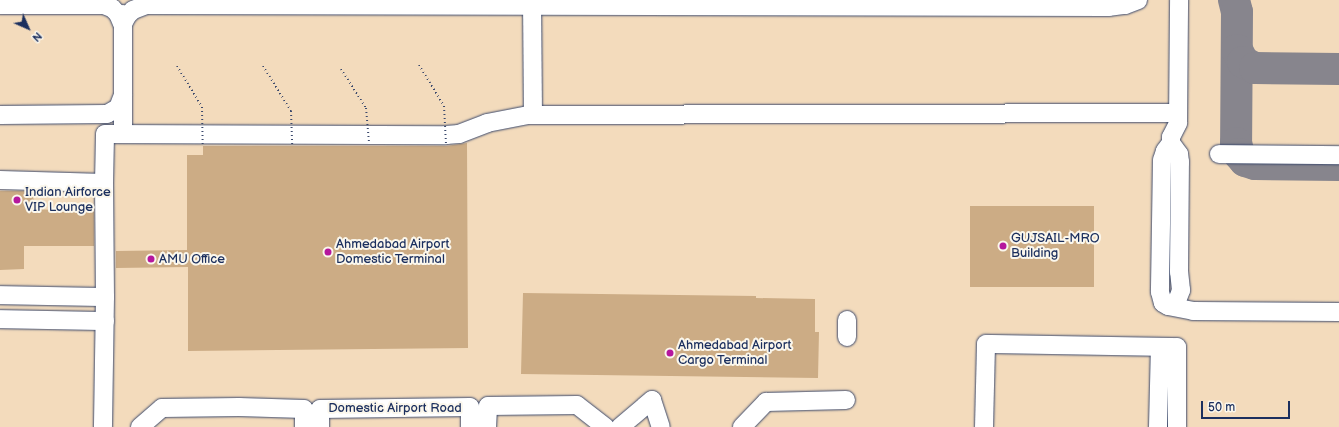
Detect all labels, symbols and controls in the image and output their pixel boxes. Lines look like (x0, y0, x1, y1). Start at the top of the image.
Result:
north arrow (8, 8, 48, 48)
text: N (29, 29, 44, 44)
place label: Indian Airforce VIP Lounge (25, 185, 111, 216)
marker: Indian Airforce VIP Lounge (12, 195, 22, 205)
place label: GUJSAIL-MRO Building (1011, 231, 1100, 262)
place label: Ahmedabad Airport Domestic Terminal (336, 237, 449, 268)
marker: GUJSAIL-MRO Building (998, 241, 1008, 251)
marker: Ahmedabad Airport Domestic Terminal (323, 247, 333, 257)
place label: AMU Office (159, 251, 225, 267)
marker: AMU Office (146, 254, 156, 264)
place label: Ahmedabad Airport Cargo Terminal (678, 338, 791, 369)
marker: Ahmedabad Airport Cargo Terminal (665, 348, 675, 358)
scale bar (1203, 393, 1292, 419)
street label: Domestic Airport Road (328, 400, 462, 416)
text: 50 m (1208, 400, 1235, 415)

